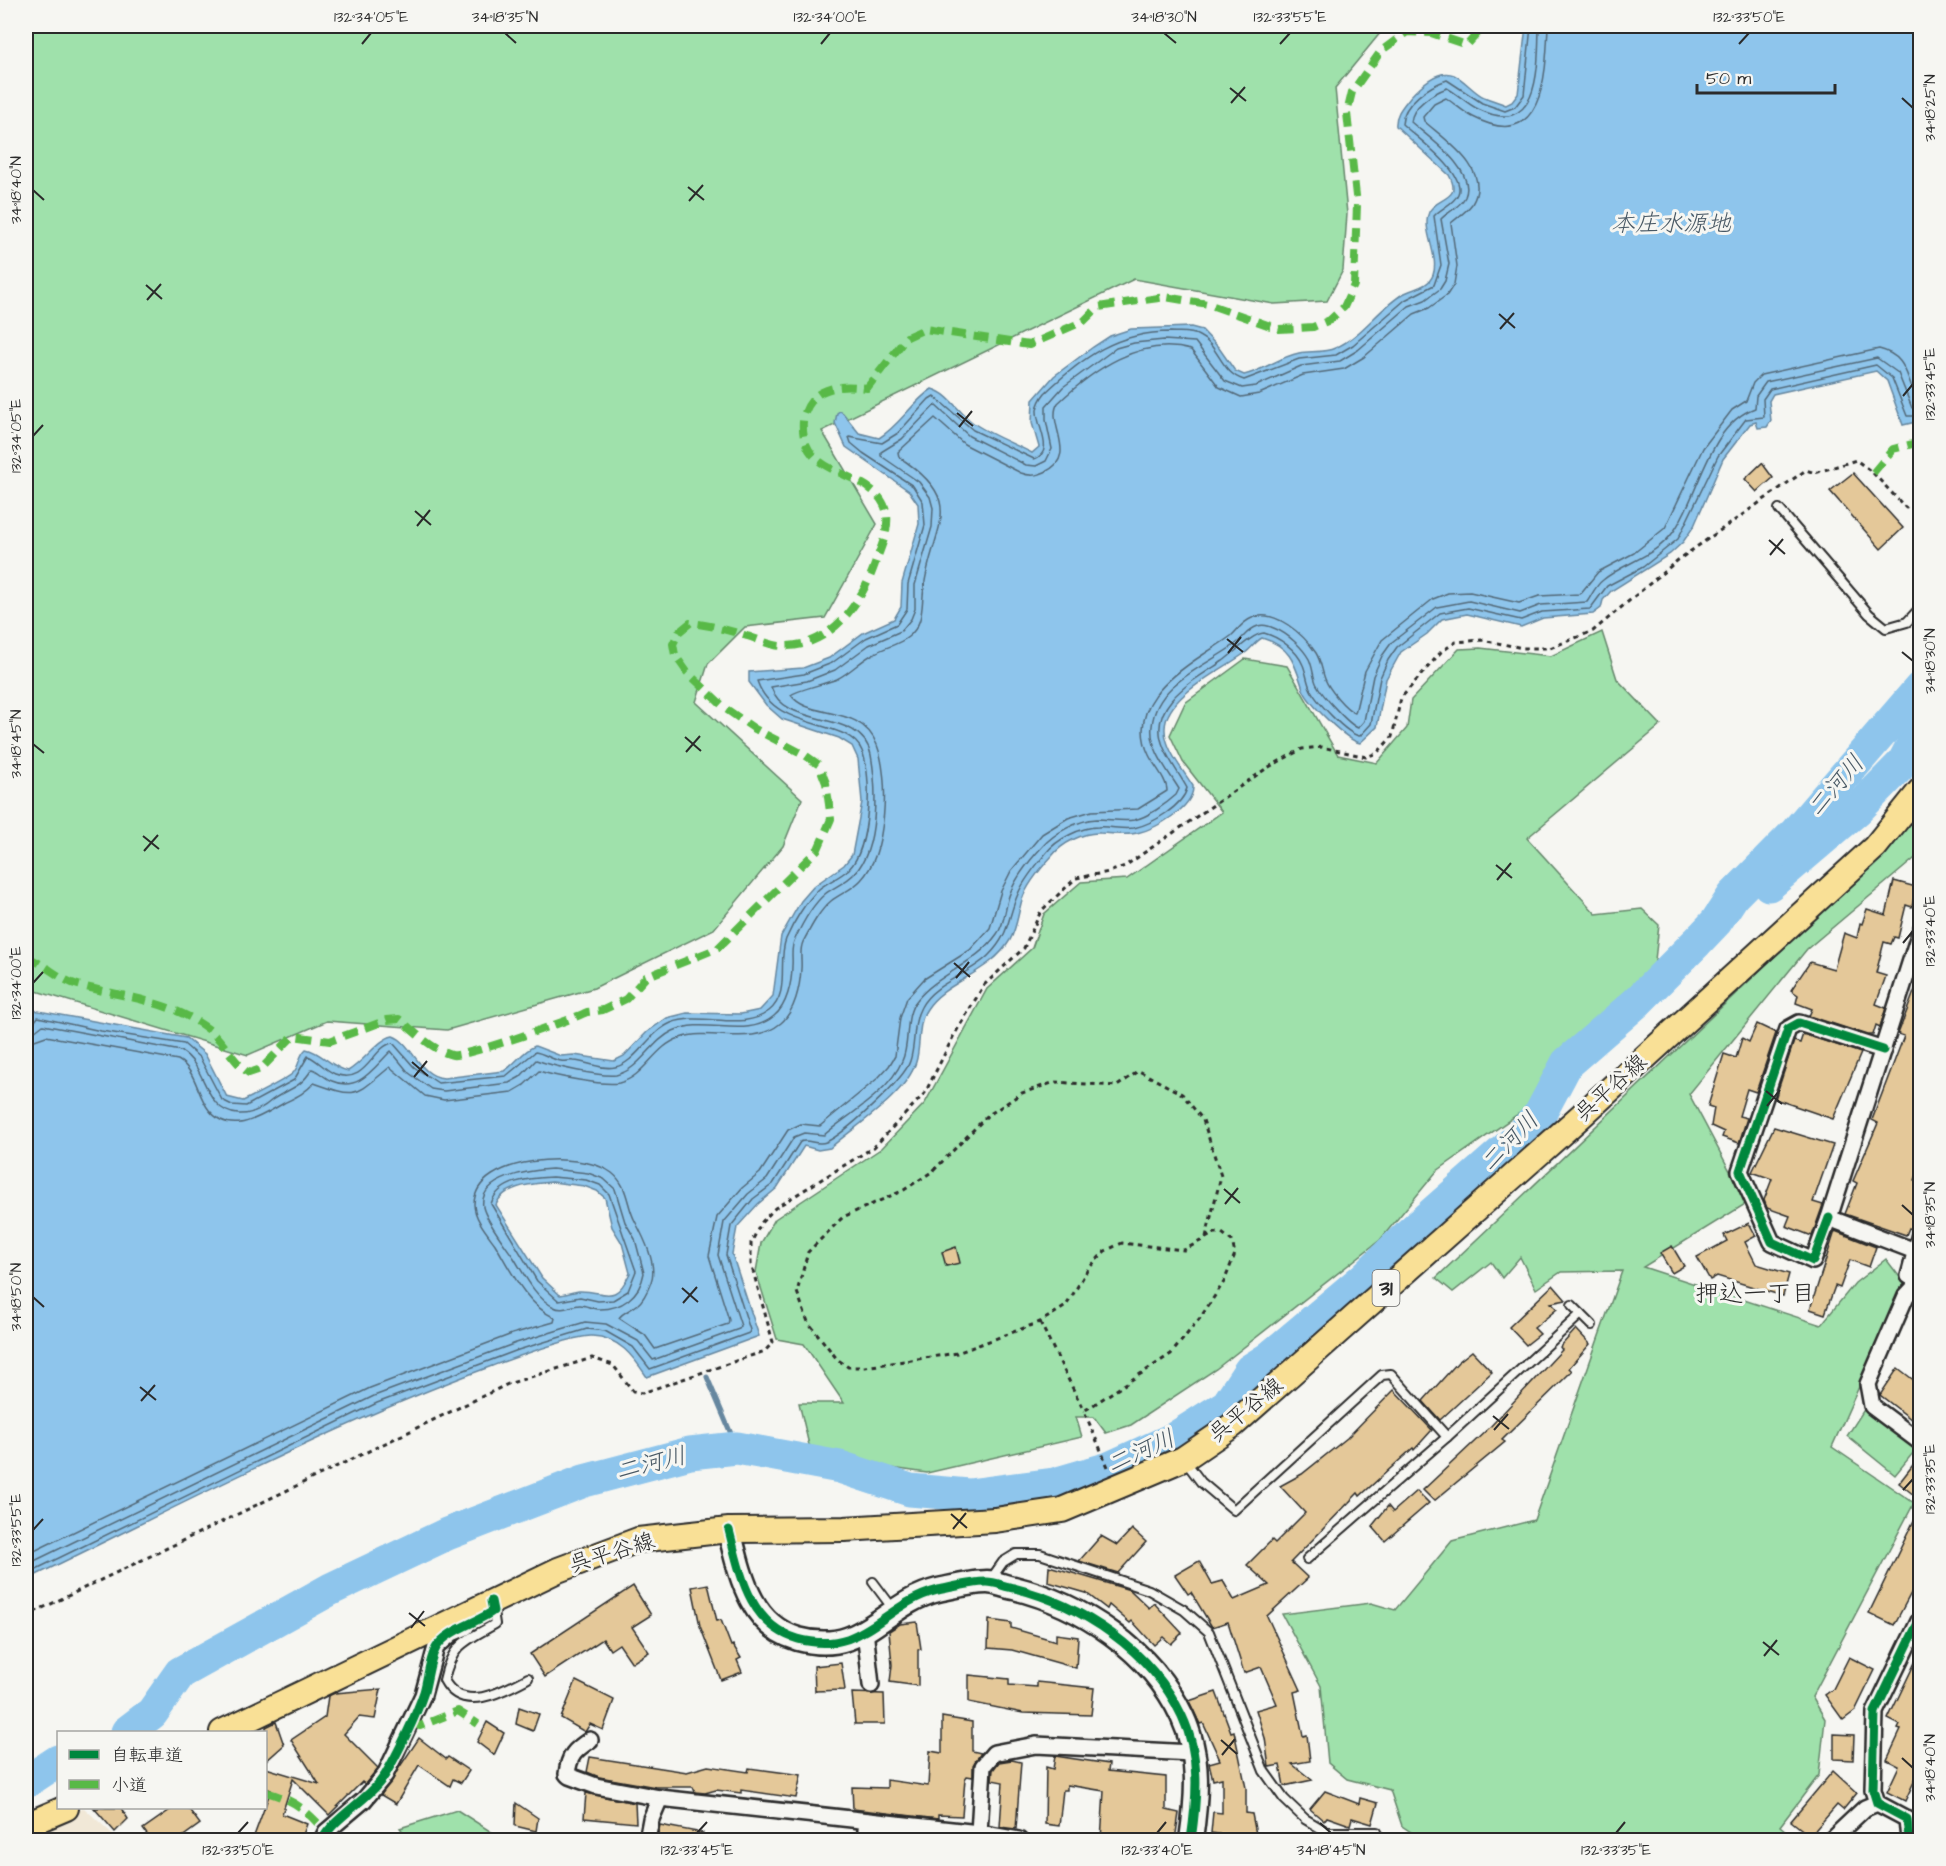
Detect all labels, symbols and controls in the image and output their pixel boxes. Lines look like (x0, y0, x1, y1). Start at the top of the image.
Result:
text: 132°34'05"E (334, 7, 408, 28)
text: 34°18'35"N (472, 7, 538, 28)
text: 132°34'00"E (793, 7, 867, 28)
text: 34°18'30"N (1131, 7, 1197, 28)
text: 132°33'55"E (1254, 7, 1327, 28)
text: 132°33'50"E (1713, 7, 1785, 28)
scale bar (1697, 57, 1835, 95)
text: 50 m (1706, 66, 1751, 91)
text: 34°18'25"N (1920, 74, 1941, 142)
text: 34°18'40"N (6, 156, 27, 224)
water label: 本庄水源地 (1611, 207, 1732, 241)
text: 132°33'45"E (1920, 348, 1941, 420)
text: 132°34'05"E (6, 399, 27, 473)
text: 34°18'30"N (1920, 628, 1941, 694)
text: 34°18'45"N (6, 710, 27, 779)
water label: 二河川 (1800, 748, 1872, 824)
text: 132°33'40"E (1920, 895, 1941, 967)
text: 132°34'00"E (6, 946, 27, 1020)
street label: 呉平谷線 (1568, 1047, 1654, 1129)
water label: 二河川 (1473, 1104, 1547, 1180)
text: 34°18'35"N (1920, 1182, 1941, 1248)
text: 34°18'50"N (6, 1263, 27, 1331)
road number: 31 (1372, 1270, 1400, 1306)
district label: 押込一丁目 (1695, 1277, 1815, 1311)
street label: 呉平谷線 (1202, 1370, 1290, 1450)
water label: 二河川 (1101, 1422, 1181, 1482)
water label: 二河川 (612, 1439, 690, 1489)
text: 132°33'35"E (1920, 1444, 1941, 1514)
text: 132°33'55"E (6, 1493, 27, 1566)
street label: 呉平谷線 (565, 1525, 659, 1581)
legend (57, 1731, 267, 1809)
text: 34°18'40"N (1920, 1734, 1941, 1802)
text: 自転車道 (111, 1743, 183, 1768)
text: 小道 (111, 1773, 147, 1798)
text: 132°33'50"E (202, 1840, 274, 1861)
text: 132°33'45"E (661, 1840, 733, 1861)
text: 132°33'40"E (1121, 1840, 1193, 1861)
text: 34°18'45"N (1297, 1840, 1366, 1861)
text: 132°33'35"E (1581, 1840, 1651, 1861)

